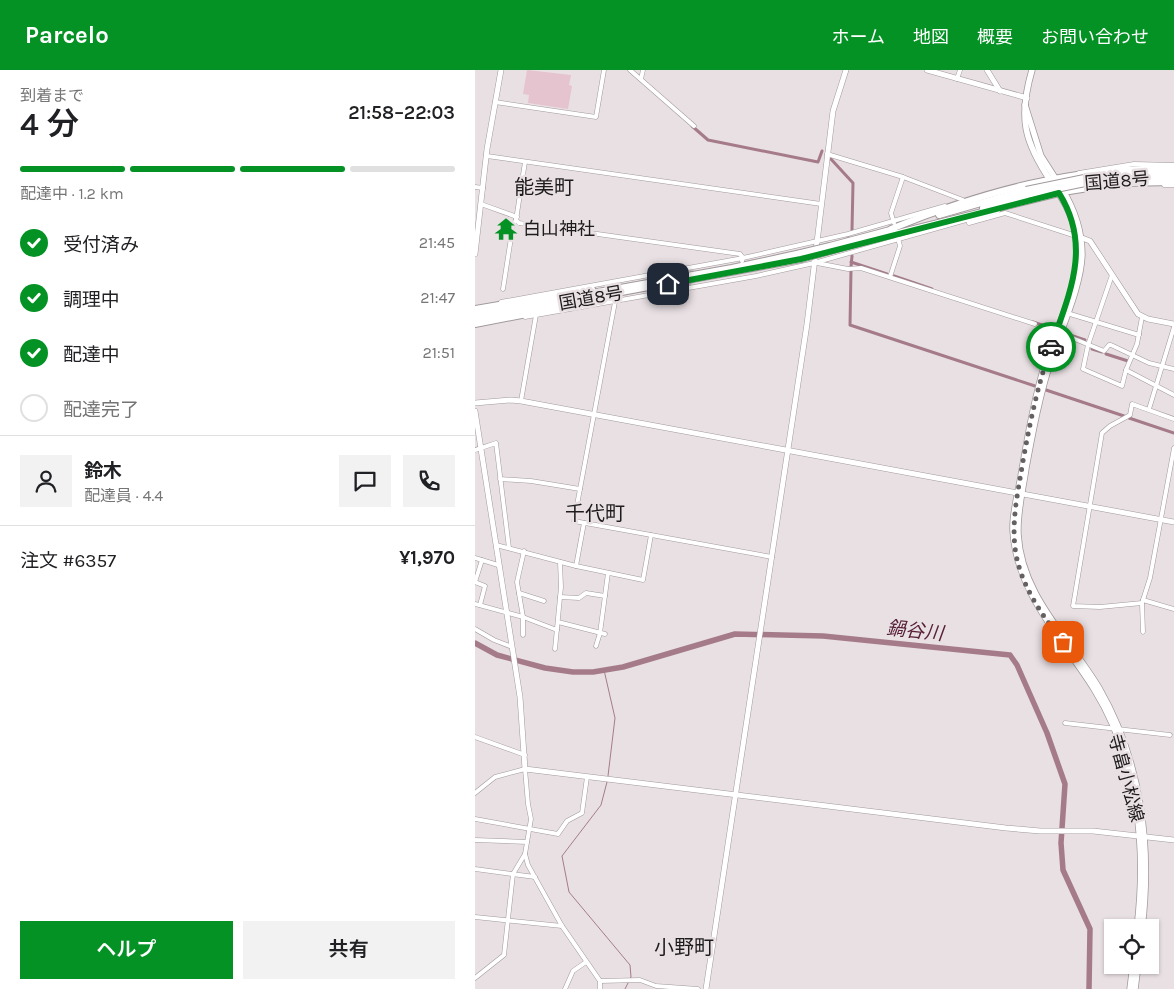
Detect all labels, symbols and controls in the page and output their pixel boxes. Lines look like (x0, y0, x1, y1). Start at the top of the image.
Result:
text: Parcelo (25, 21, 109, 49)
text: ホーム (832, 26, 885, 48)
text: 地図 (913, 26, 949, 48)
text: 概要 (977, 26, 1013, 48)
text: お問い合わせ (1041, 26, 1149, 48)
text: 到着まで (20, 86, 84, 105)
text: 21:58–22:03 (348, 102, 455, 124)
text: 4 分 (20, 106, 79, 143)
street label: 国道8号 (1084, 167, 1150, 195)
district label: 能美町 (514, 176, 574, 199)
text: 配達中 · 1.2 km (20, 184, 124, 203)
temple icon: 白山神社 (493, 216, 519, 242)
place label: 白山神社 (523, 218, 595, 240)
icon: check (20, 229, 48, 257)
text: 21:45 (419, 233, 455, 252)
text: 受付済み (63, 234, 139, 256)
pin (647, 263, 689, 305)
icon: home (654, 270, 682, 298)
street label: 国道8号 (557, 282, 625, 314)
icon: check (20, 284, 48, 312)
text: 21:47 (420, 288, 455, 307)
text: 調理中 (63, 289, 120, 311)
courier (1026, 322, 1076, 372)
icon: car (1037, 333, 1065, 361)
icon: check (20, 339, 48, 367)
text: 21:51 (422, 343, 455, 362)
text: 配達中 (63, 344, 120, 366)
text: 配達完了 (63, 399, 139, 421)
button: person (20, 455, 72, 507)
button: chat (339, 455, 391, 507)
button: phone (403, 455, 455, 507)
text: 鈴木 (84, 460, 122, 482)
text: 配達員 · 4.4 (84, 486, 163, 505)
district label: 千代町 (565, 502, 625, 525)
text: ¥1,970 (399, 547, 455, 569)
text: 注文 #6357 (20, 550, 116, 572)
water label: 鍋谷川 (885, 617, 946, 645)
pin (1042, 621, 1084, 663)
icon: bag (1049, 628, 1077, 656)
street label: 寺畠小松線 (1104, 732, 1148, 824)
map controls (1104, 919, 1159, 974)
button: locate (1104, 919, 1159, 974)
button: ヘルプ (20, 921, 233, 979)
button: 共有 (243, 921, 455, 979)
district label: 小野町 (654, 936, 714, 959)

